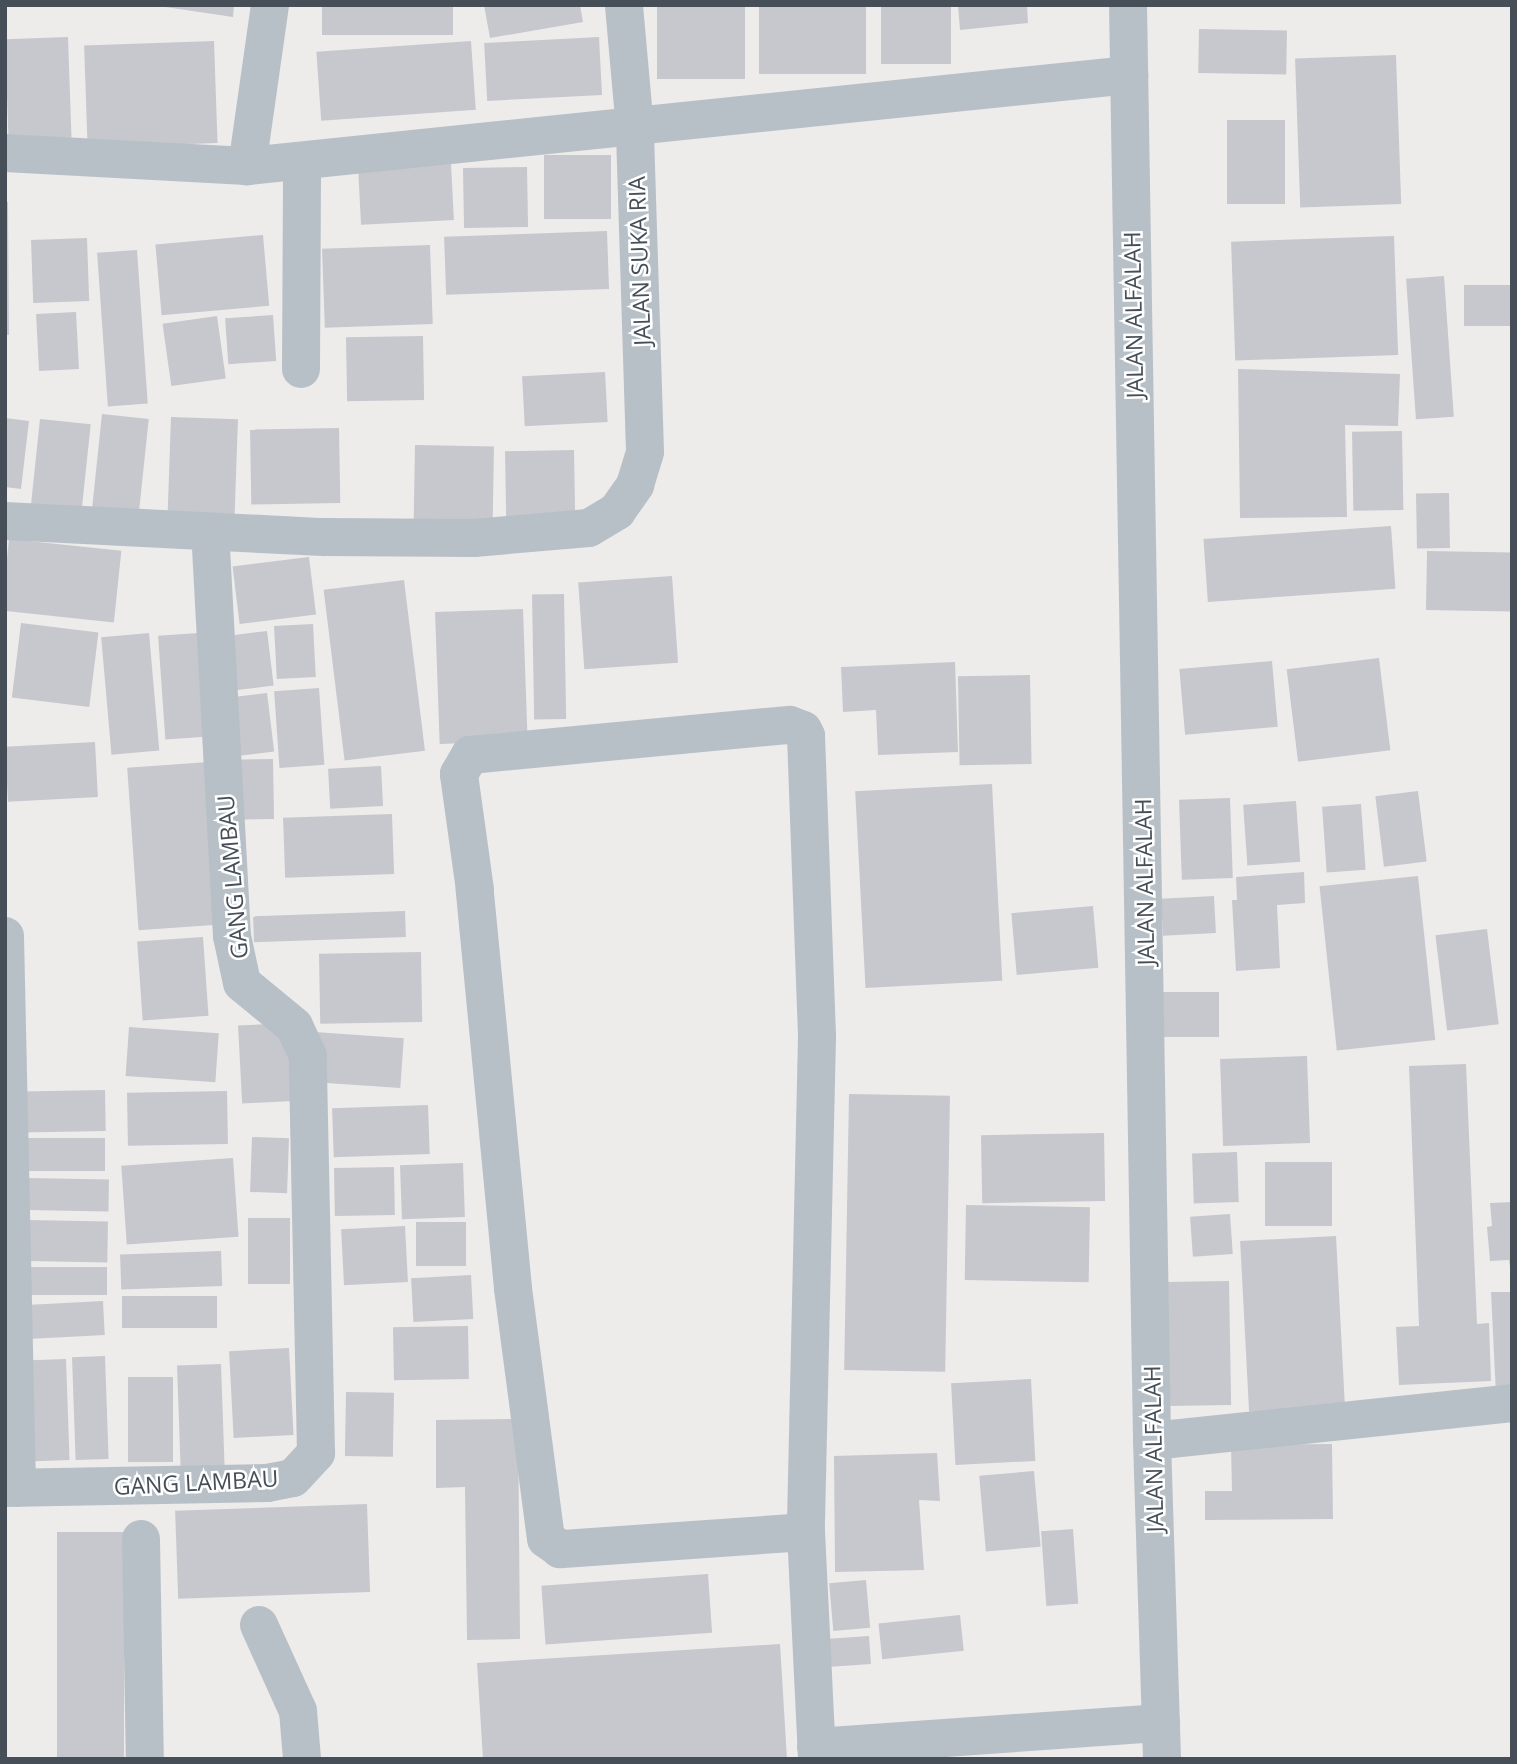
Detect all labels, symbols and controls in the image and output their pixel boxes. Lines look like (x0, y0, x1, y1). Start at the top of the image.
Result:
street label: JALAN SUKA RIA (622, 176, 656, 346)
street label: JALAN ALFALAH (1118, 231, 1148, 399)
street label: GANG LAMBAU (211, 794, 253, 960)
street label: JALAN ALFALAH (1129, 798, 1159, 966)
street label: JALAN ALFALAH (1138, 1365, 1168, 1533)
street label: GANG LAMBAU (113, 1464, 279, 1500)

